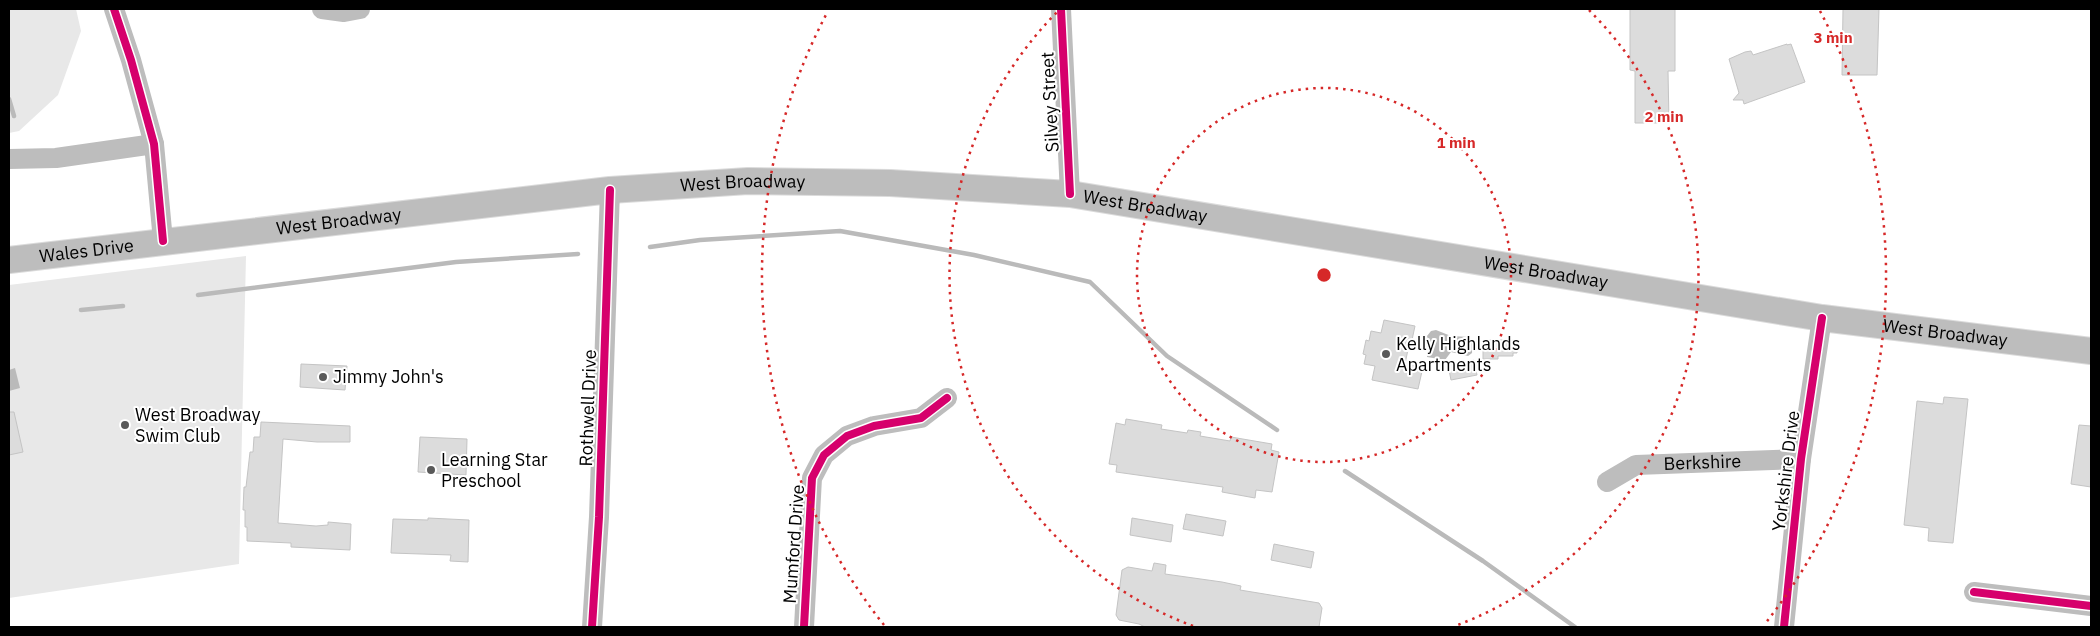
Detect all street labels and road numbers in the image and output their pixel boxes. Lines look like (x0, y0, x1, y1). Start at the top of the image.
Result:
street label: Silvey Street (1035, 51, 1064, 153)
street label: West Broadway (679, 169, 806, 196)
street label: West Broadway (1082, 184, 1209, 227)
street label: West Broadway (275, 202, 402, 240)
street label: Wales Drive (38, 234, 135, 267)
street label: West Broadway (1482, 250, 1610, 294)
street label: West Broadway (1882, 314, 2009, 352)
street label: Rothwell Drive (574, 349, 601, 467)
street label: Yorkshire Drive (1767, 409, 1804, 533)
street label: Berkshire (1663, 449, 1742, 475)
street label: Mumford Drive (778, 484, 809, 604)

